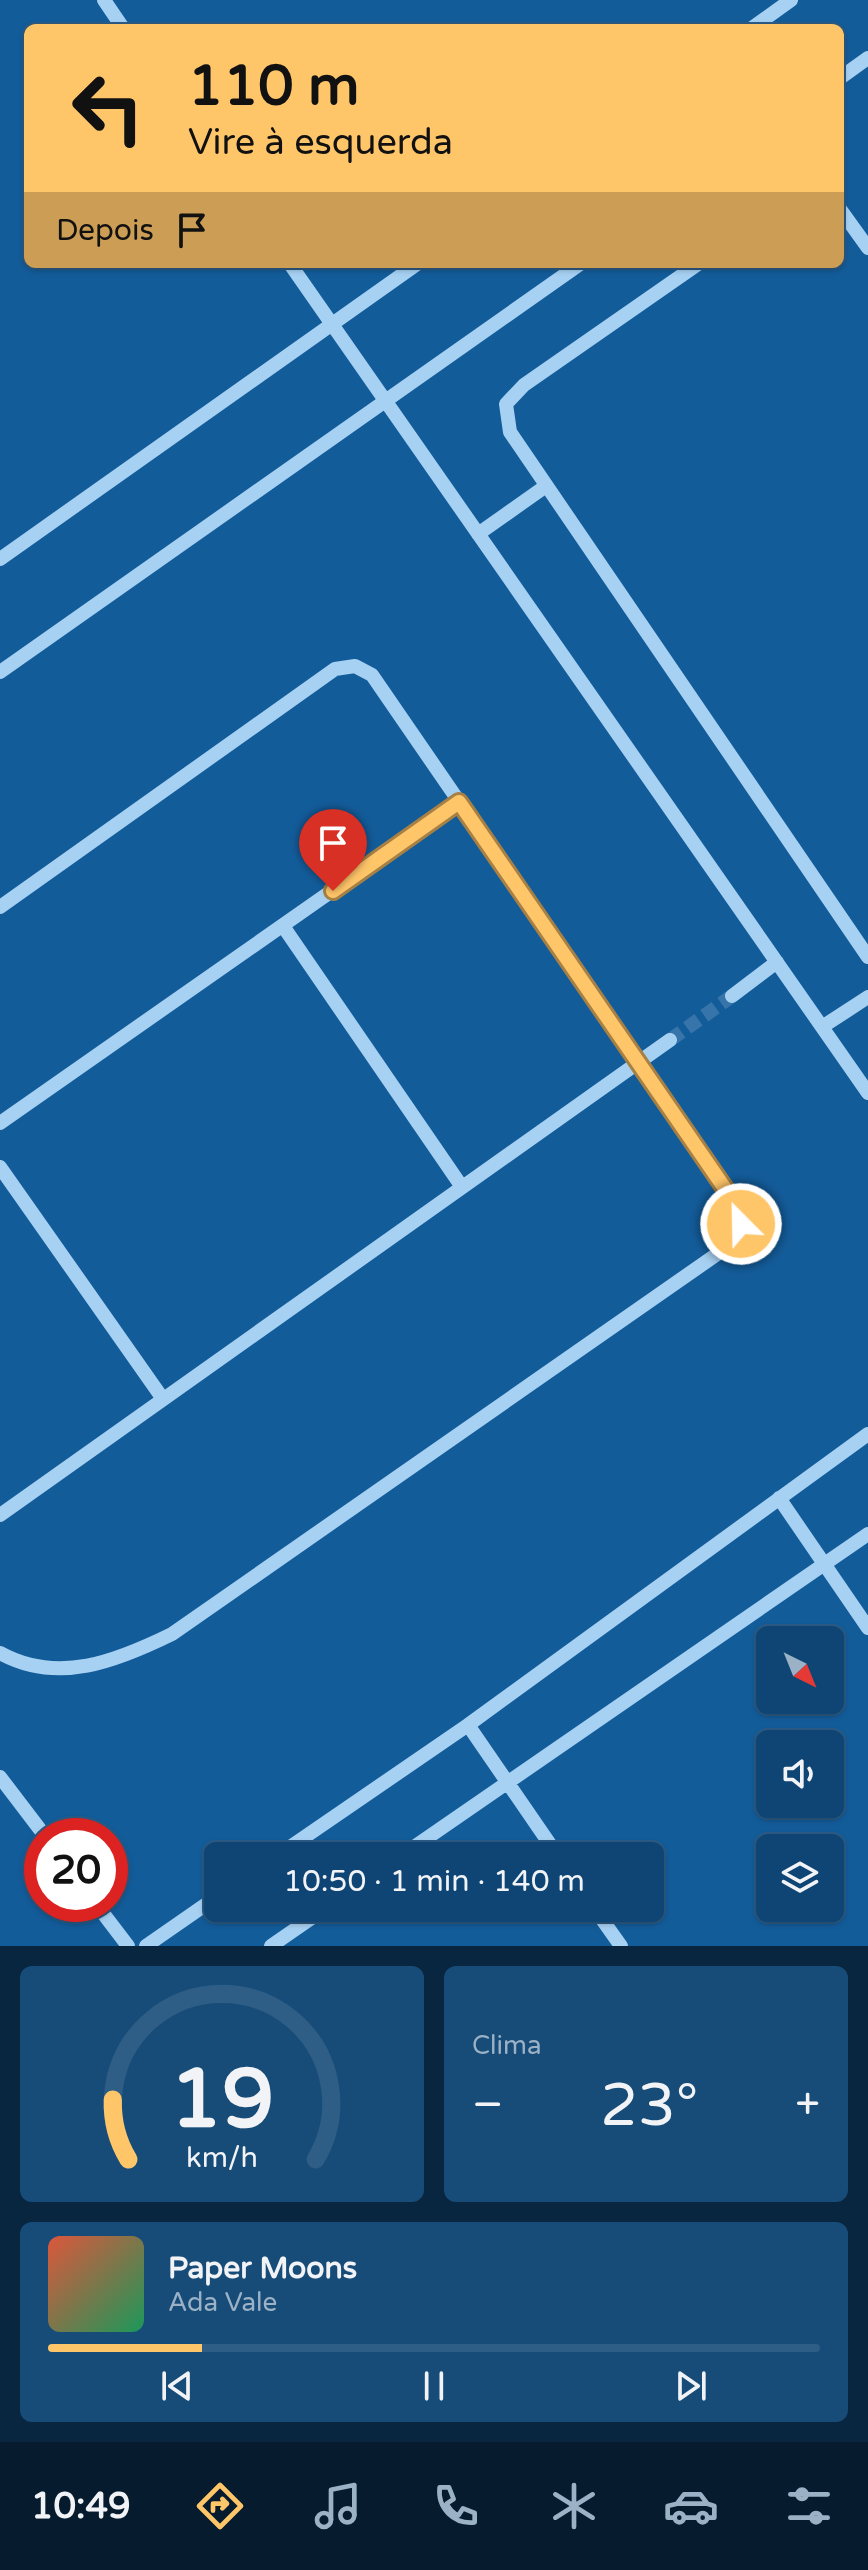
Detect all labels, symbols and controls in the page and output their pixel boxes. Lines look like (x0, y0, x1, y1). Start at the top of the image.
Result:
text: 110 m (188, 53, 359, 120)
icon: left (56, 56, 160, 160)
text: Vire à esquerda (188, 121, 453, 164)
icon: arrive (170, 208, 214, 252)
text: Depois (56, 212, 154, 249)
pin (299, 809, 367, 891)
icon: arrive (311, 821, 355, 865)
position arrow (699, 1182, 783, 1266)
north arrow (756, 1626, 844, 1714)
map controls (756, 1626, 844, 1922)
button: sound (756, 1730, 844, 1818)
speed limit sign: 20 (24, 1818, 128, 1922)
button: layers (756, 1834, 844, 1922)
text: 10:50 · 1 min · 140 m (283, 1863, 585, 1900)
text: Clima (472, 2030, 542, 2061)
text: 19 (170, 2050, 274, 2150)
text: 23° (600, 2070, 698, 2142)
text: − (472, 2079, 503, 2132)
text: + (795, 2079, 820, 2132)
text: km/h (186, 2141, 258, 2175)
text: Paper Moons (168, 2250, 357, 2287)
text: Ada Vale (168, 2287, 277, 2318)
icon: previous (155, 2364, 199, 2408)
icon: pause (412, 2364, 456, 2408)
icon: next (669, 2364, 713, 2408)
icon: directions (192, 2478, 248, 2534)
icon: music (310, 2478, 366, 2534)
icon: phone (428, 2478, 484, 2534)
icon: climate (546, 2478, 602, 2534)
icon: car (663, 2478, 719, 2534)
icon: filters (781, 2478, 837, 2534)
text: 10:49 (31, 2485, 131, 2528)

